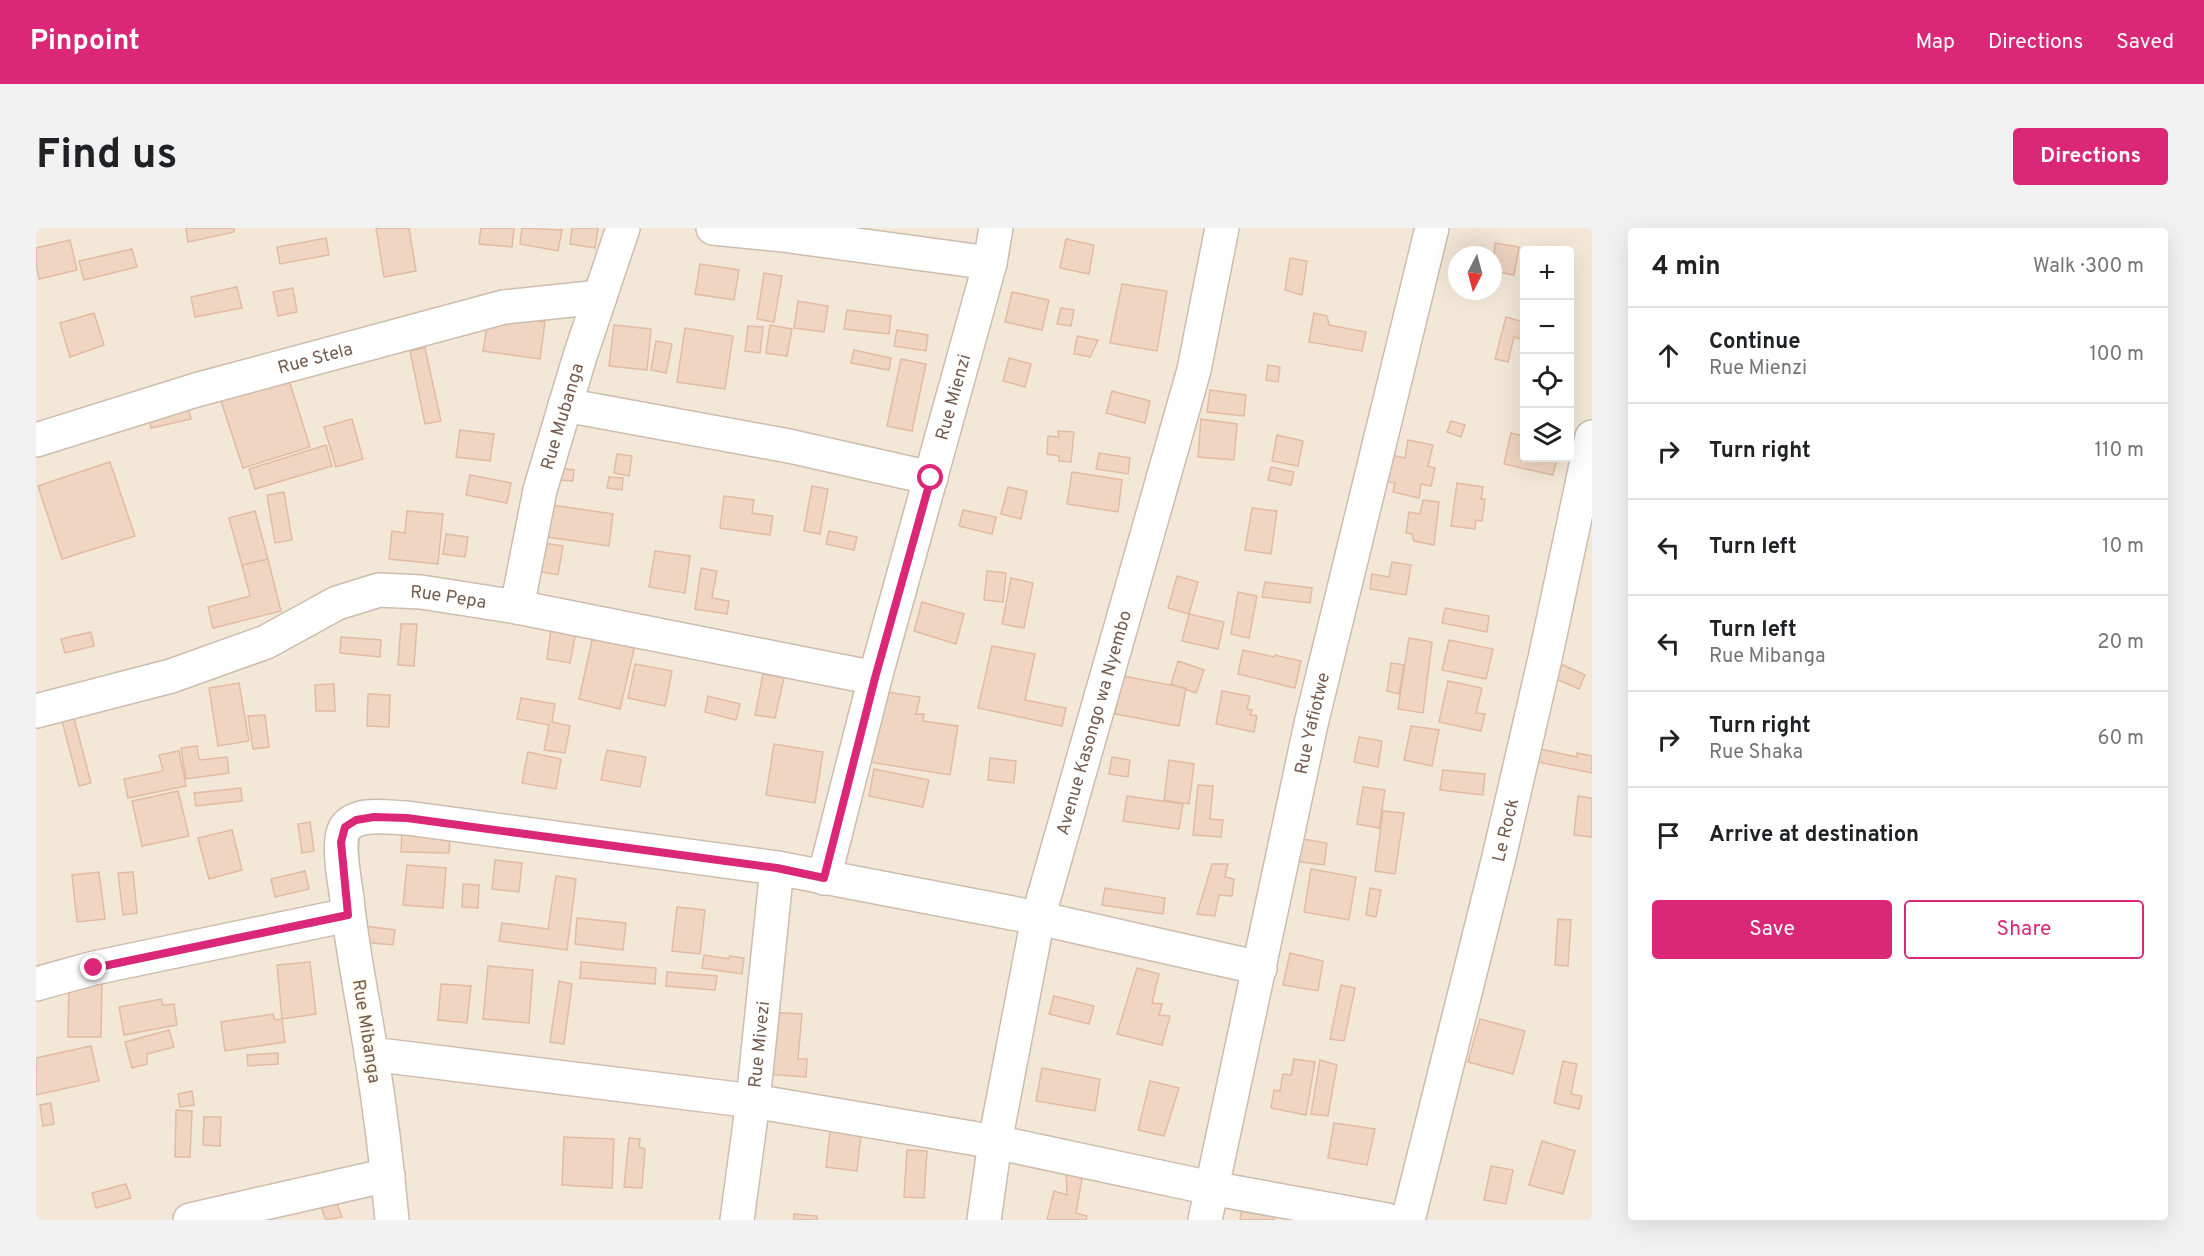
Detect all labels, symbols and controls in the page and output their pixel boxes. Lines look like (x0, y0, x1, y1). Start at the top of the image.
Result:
text: Pinpoint (30, 24, 140, 60)
text: Map (1915, 29, 1955, 56)
text: Directions (1988, 29, 2083, 56)
text: Saved (2116, 29, 2174, 56)
button: Directions (2013, 128, 2168, 185)
text: Find us (36, 130, 177, 183)
north arrow (1448, 246, 1502, 300)
map controls (1520, 246, 1574, 462)
button: + (1520, 246, 1574, 300)
text: 4 min (1652, 251, 1721, 284)
text: Walk · 300 m (2033, 254, 2144, 280)
button: − (1520, 300, 1574, 354)
text: Continue (1709, 329, 1800, 356)
street label: Rue Stela (275, 338, 356, 380)
icon: ahead (1652, 339, 1685, 372)
text: 100 m (2089, 342, 2144, 368)
street label: Rue Mienzi (931, 352, 977, 443)
button: locate (1520, 354, 1574, 408)
text: Rue Mienzi (1709, 356, 1807, 382)
street label: Rue Mubanga (537, 361, 590, 473)
button: layers (1520, 408, 1574, 462)
icon: right (1652, 435, 1685, 468)
text: Turn right (1709, 438, 1811, 465)
text: 110 m (2095, 438, 2144, 464)
route start (917, 464, 943, 490)
icon: left (1652, 531, 1685, 564)
text: Turn left (1709, 534, 1797, 561)
text: 10 m (2102, 534, 2144, 560)
street label: Rue Pepa (410, 581, 488, 615)
street label: Avenue Kasongo wa Nyembo (1052, 608, 1138, 838)
text: Turn left (1709, 617, 1797, 644)
icon: left (1652, 627, 1685, 660)
text: 20 m (2097, 630, 2144, 656)
text: Rue Mibanga (1709, 644, 1826, 670)
street label: Rue Yafiotwe (1291, 670, 1336, 777)
text: Turn right (1709, 713, 1811, 740)
icon: right (1652, 723, 1685, 756)
text: 60 m (2098, 726, 2144, 752)
text: Rue Shaka (1709, 740, 1803, 766)
street label: Le Rock (1488, 796, 1525, 864)
icon: arrive (1652, 819, 1685, 852)
text: Arrive at destination (1709, 822, 1919, 849)
button: Save (1652, 900, 1892, 959)
button: Share (1904, 900, 2144, 959)
route end (80, 954, 106, 980)
street label: Rue Mibanga (346, 978, 385, 1085)
street label: Rue Mivezi (744, 1000, 776, 1089)

